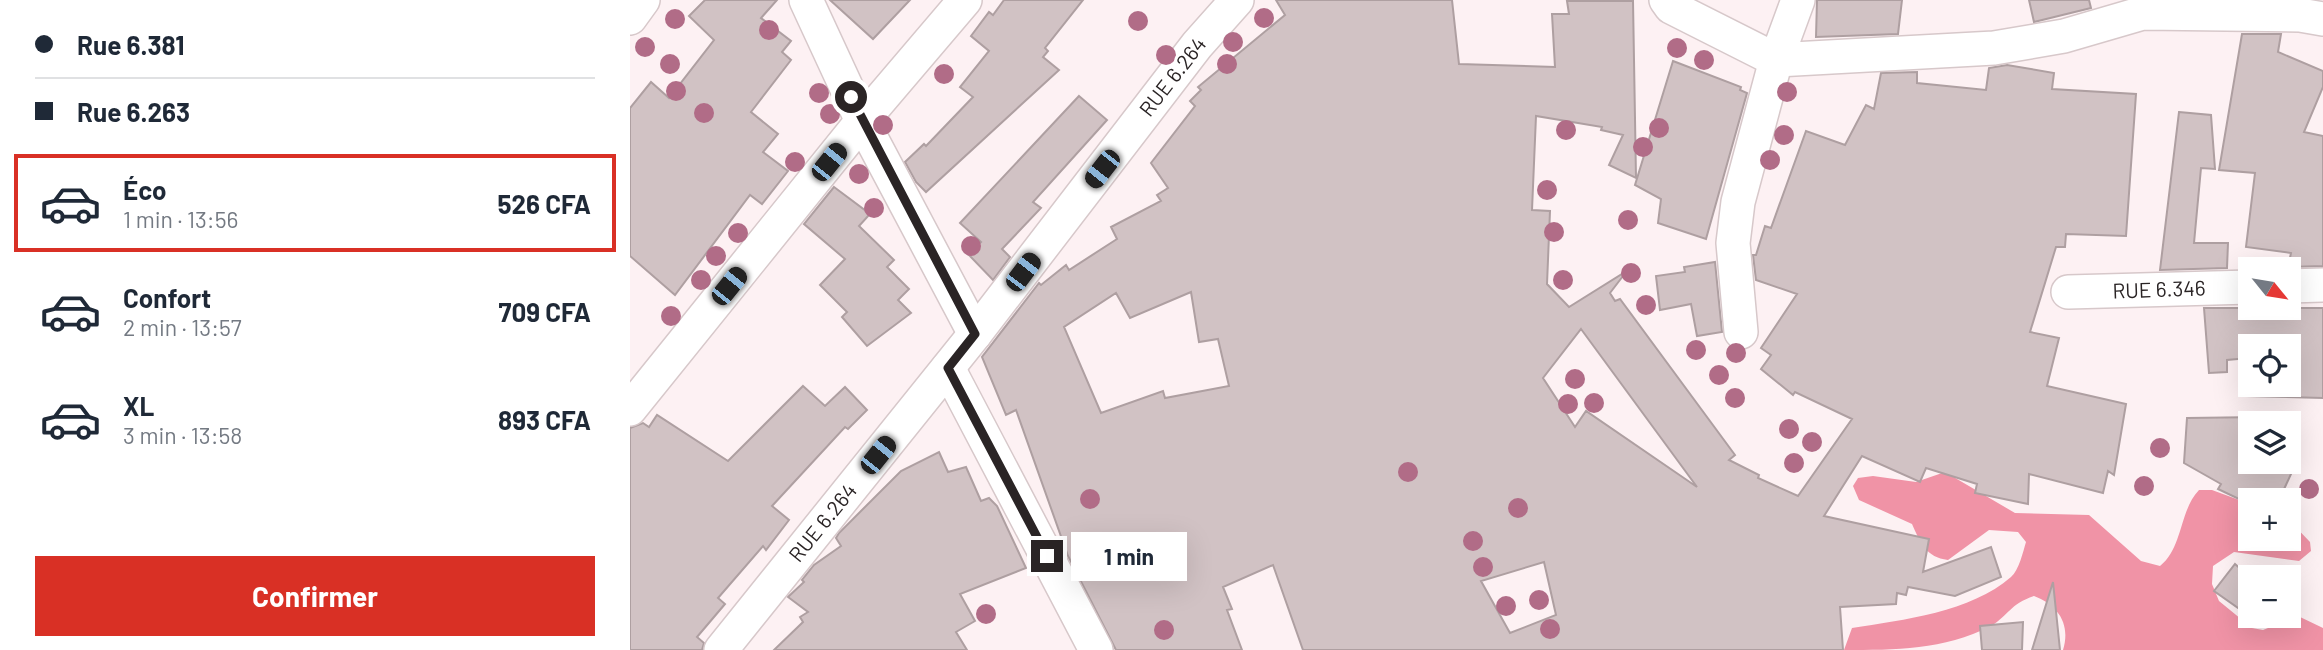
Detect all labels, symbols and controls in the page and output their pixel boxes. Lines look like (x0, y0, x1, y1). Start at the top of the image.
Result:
text: Rue 6.381 (77, 29, 185, 60)
street label: RUE 6.264 (1133, 31, 1211, 121)
route start (835, 81, 867, 113)
text: Rue 6.263 (77, 96, 190, 127)
car (808, 139, 851, 185)
car (1081, 146, 1124, 192)
icon: car (39, 172, 102, 235)
text: Éco (123, 174, 166, 205)
text: 526 CFA (497, 188, 591, 219)
text: 1 min · 13:56 (123, 205, 238, 233)
car (1002, 249, 1045, 295)
north arrow (2238, 257, 2301, 320)
map controls (2238, 257, 2301, 628)
car (708, 263, 751, 309)
street label: RUE 6.346 (2112, 274, 2206, 303)
icon: car (39, 280, 102, 343)
text: Confort (123, 282, 211, 313)
text: 709 CFA (498, 296, 591, 327)
text: 2 min · 13:57 (123, 313, 242, 341)
button: locate (2238, 334, 2301, 397)
icon: car (39, 388, 102, 451)
text: XL (123, 390, 154, 421)
text: 893 CFA (498, 404, 591, 435)
button: layers (2238, 411, 2301, 474)
text: 3 min · 13:58 (123, 421, 242, 449)
car (857, 432, 900, 478)
street label: RUE 6.264 (783, 478, 861, 566)
button: + (2238, 488, 2301, 551)
callout: 1 min (1072, 532, 1187, 580)
route end (1031, 540, 1063, 572)
text: 1 min (1104, 542, 1154, 570)
button: Confirmer (35, 556, 595, 636)
button: − (2238, 565, 2301, 628)

